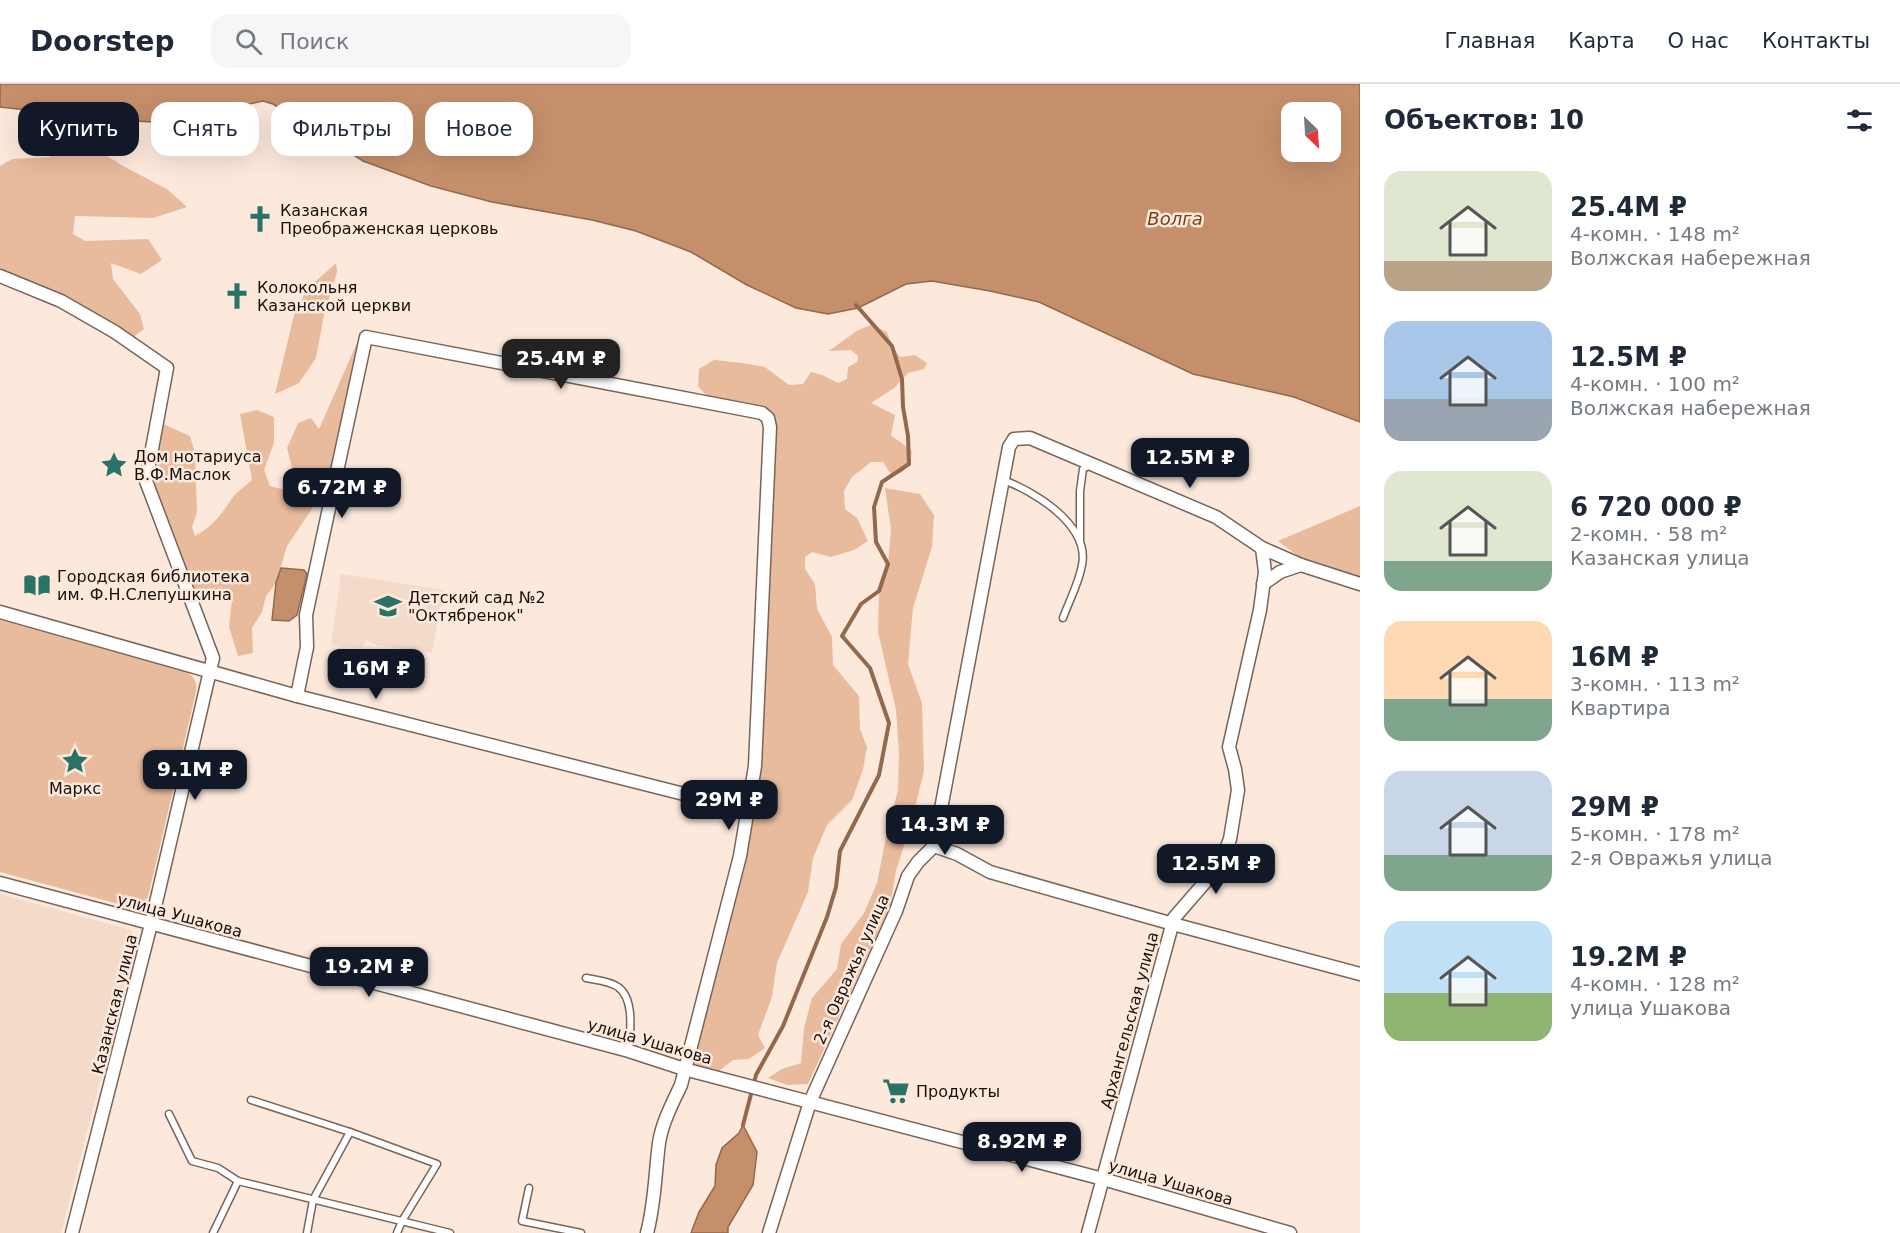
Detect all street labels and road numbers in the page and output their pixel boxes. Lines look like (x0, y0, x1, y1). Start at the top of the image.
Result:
street label: улица Ушакова (115, 890, 245, 941)
street label: 2-я Овражья улица (810, 891, 893, 1047)
street label: Архангельская улица (1097, 930, 1162, 1111)
street label: Казанская улица (88, 932, 141, 1076)
street label: улица Ушакова (585, 1015, 714, 1068)
street label: улица Ушакова (1106, 1156, 1235, 1209)

